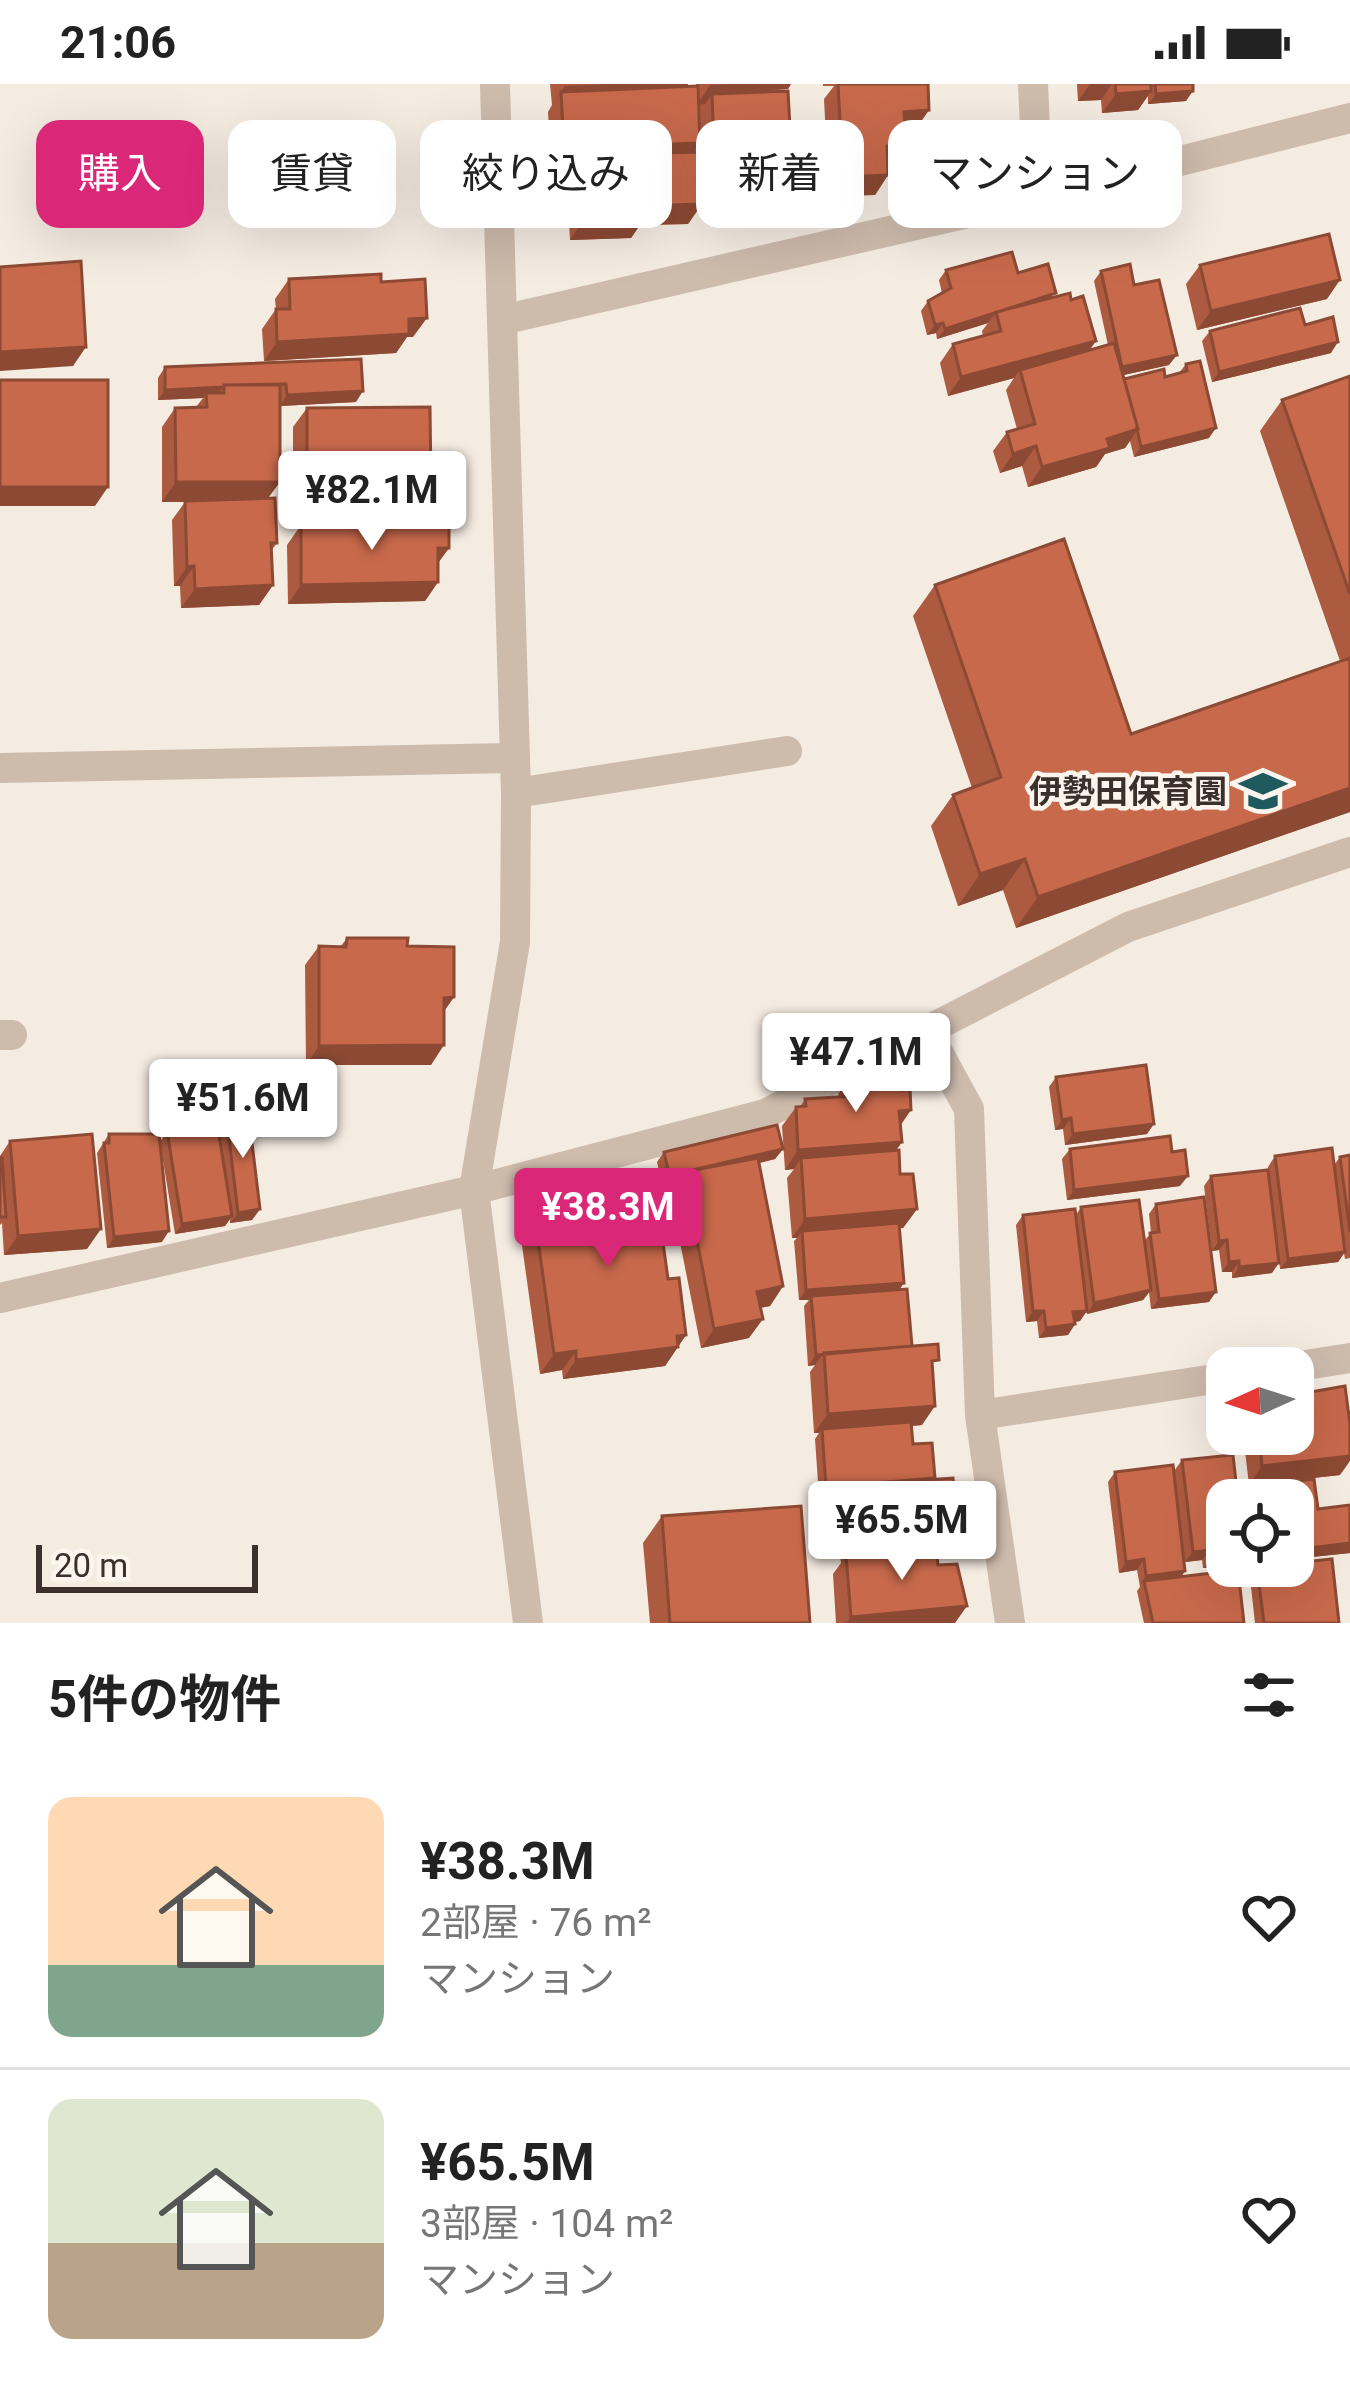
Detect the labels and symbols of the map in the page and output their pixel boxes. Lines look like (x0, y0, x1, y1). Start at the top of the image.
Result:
pin: ¥82.1M (274, 451, 470, 553)
school or university icon: 伊勢田保育園 (1238, 766, 1288, 816)
place label: 伊勢田保育園 (1029, 772, 1227, 811)
pin: ¥47.1M (758, 1013, 954, 1115)
pin: ¥51.6M (145, 1059, 341, 1161)
pin: ¥38.3M (510, 1168, 706, 1270)
north arrow (1206, 1347, 1314, 1455)
pin: ¥65.5M (804, 1481, 1000, 1583)
scale bar (36, 1539, 258, 1592)

